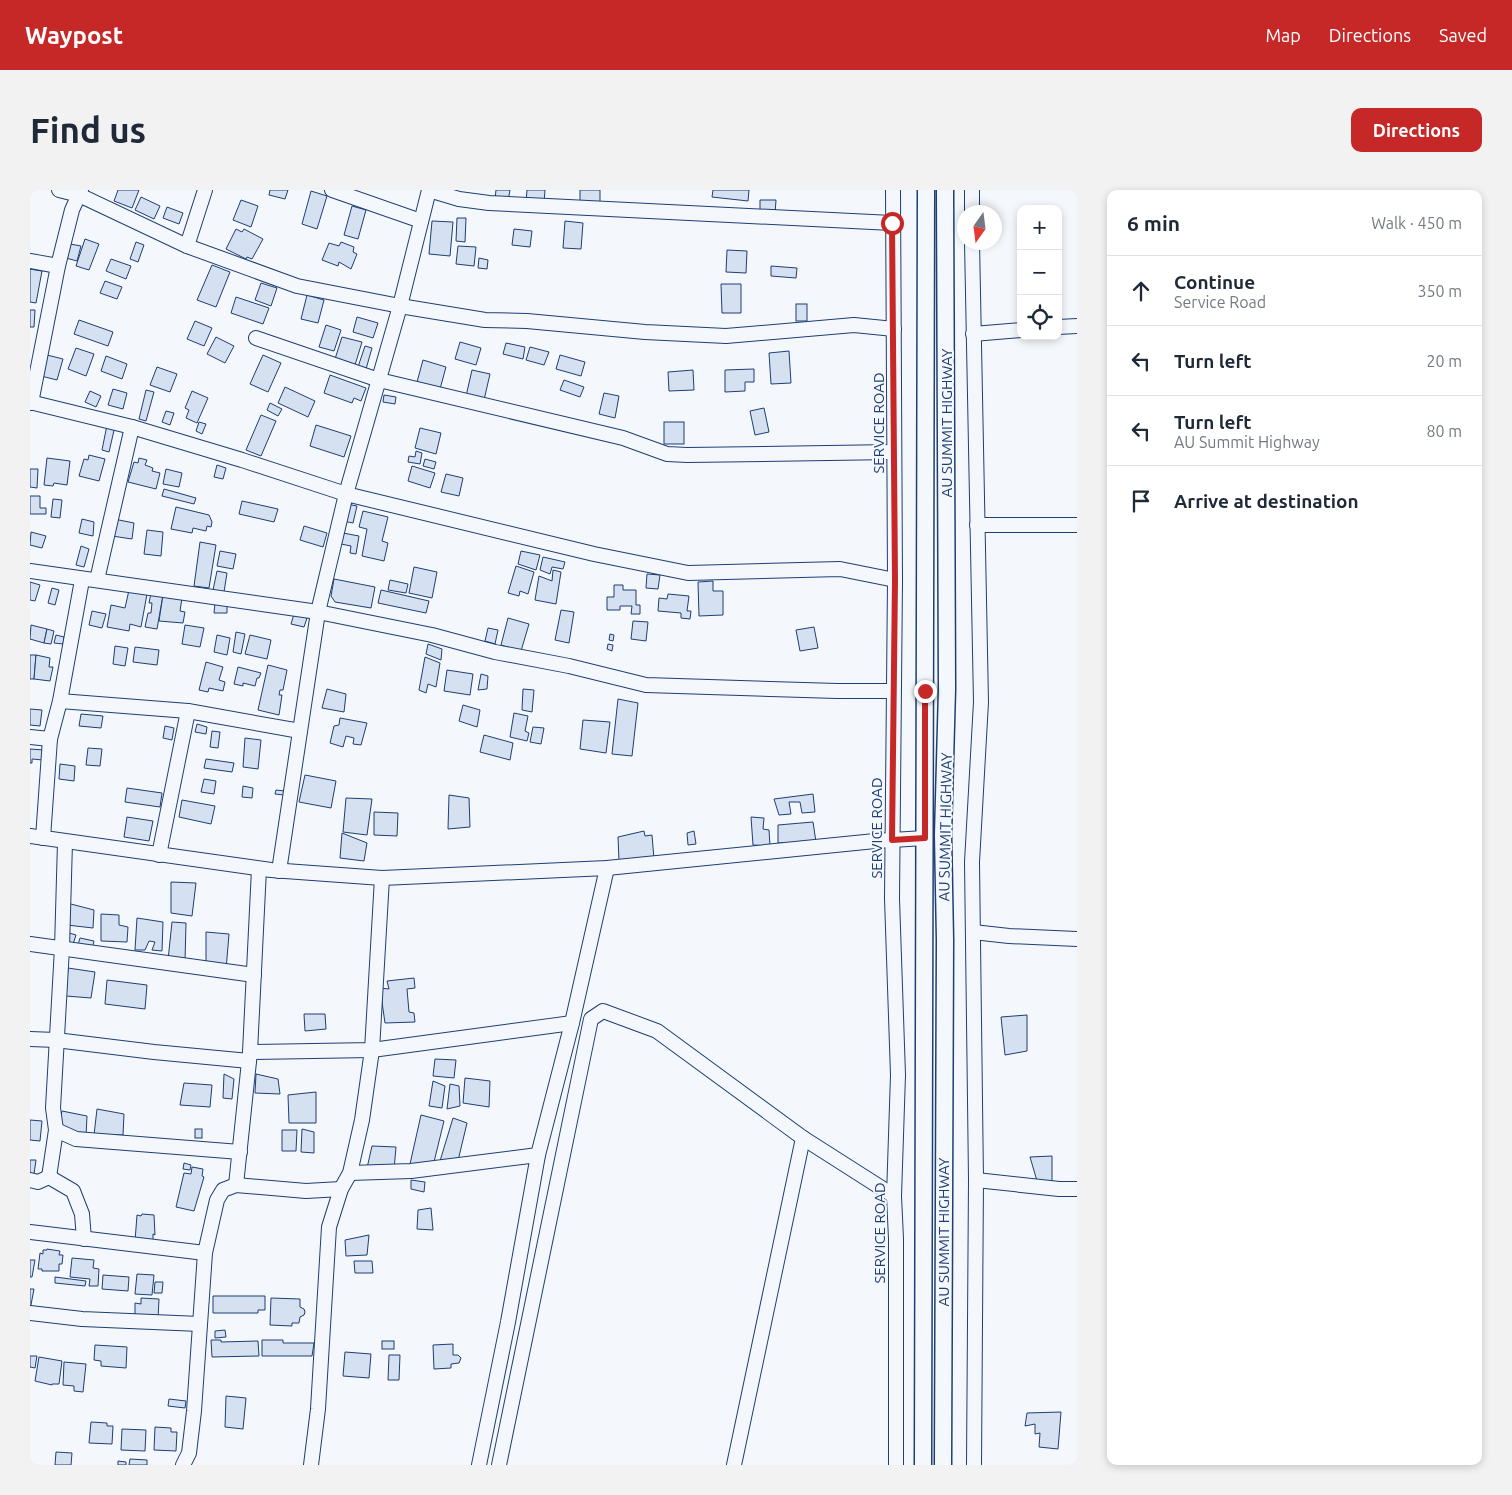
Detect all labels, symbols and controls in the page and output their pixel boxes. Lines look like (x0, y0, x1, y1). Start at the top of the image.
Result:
text: Waypost (25, 22, 123, 49)
text: Map (1265, 25, 1301, 45)
text: Directions (1329, 25, 1411, 45)
text: Saved (1439, 25, 1487, 45)
button: Directions (1351, 108, 1482, 152)
text: Find us (30, 110, 146, 150)
north arrow (957, 205, 1002, 250)
map controls (1017, 205, 1062, 340)
button: + (1017, 205, 1062, 250)
text: 6 min (1127, 211, 1180, 235)
route start (881, 212, 904, 235)
text: Walk · 450 m (1371, 214, 1462, 232)
button: − (1017, 250, 1062, 295)
text: Continue (1174, 271, 1255, 293)
icon: ahead (1127, 277, 1155, 305)
text: 350 m (1417, 282, 1462, 300)
text: Service Road (1174, 293, 1266, 311)
button: locate (1017, 295, 1062, 340)
icon: left (1127, 347, 1155, 375)
street label: AU SUMMIT HIGHWAY (938, 348, 955, 497)
text: Turn left (1174, 350, 1252, 372)
text: 20 m (1426, 352, 1462, 370)
street label: SERVICE ROAD (870, 372, 887, 474)
text: Turn left (1174, 411, 1252, 433)
icon: left (1127, 417, 1155, 445)
text: 80 m (1426, 422, 1462, 440)
text: AU Summit Highway (1174, 433, 1320, 451)
icon: arrive (1127, 487, 1155, 515)
text: Arrive at destination (1174, 490, 1359, 512)
route end (914, 680, 937, 703)
street label: AU SUMMIT HIGHWAY (935, 752, 955, 902)
street label: SERVICE ROAD (868, 777, 885, 879)
street label: AU SUMMIT HIGHWAY (935, 1157, 952, 1306)
street label: SERVICE ROAD (871, 1182, 888, 1284)

